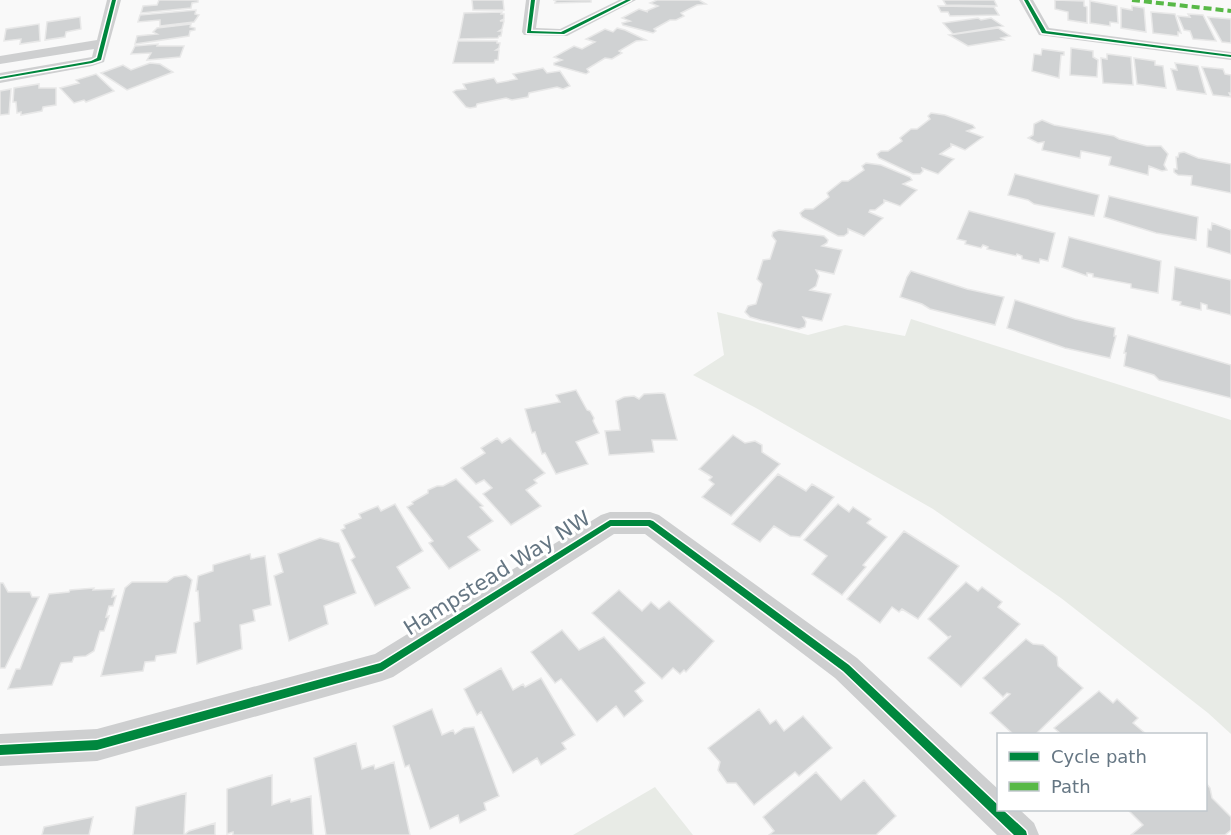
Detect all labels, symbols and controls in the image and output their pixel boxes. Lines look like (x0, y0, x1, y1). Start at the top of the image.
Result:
street label: Hampstead Way NW (399, 506, 595, 640)
legend (997, 733, 1207, 811)
text: Cycle path (1051, 746, 1147, 767)
text: Path (1051, 776, 1091, 797)

